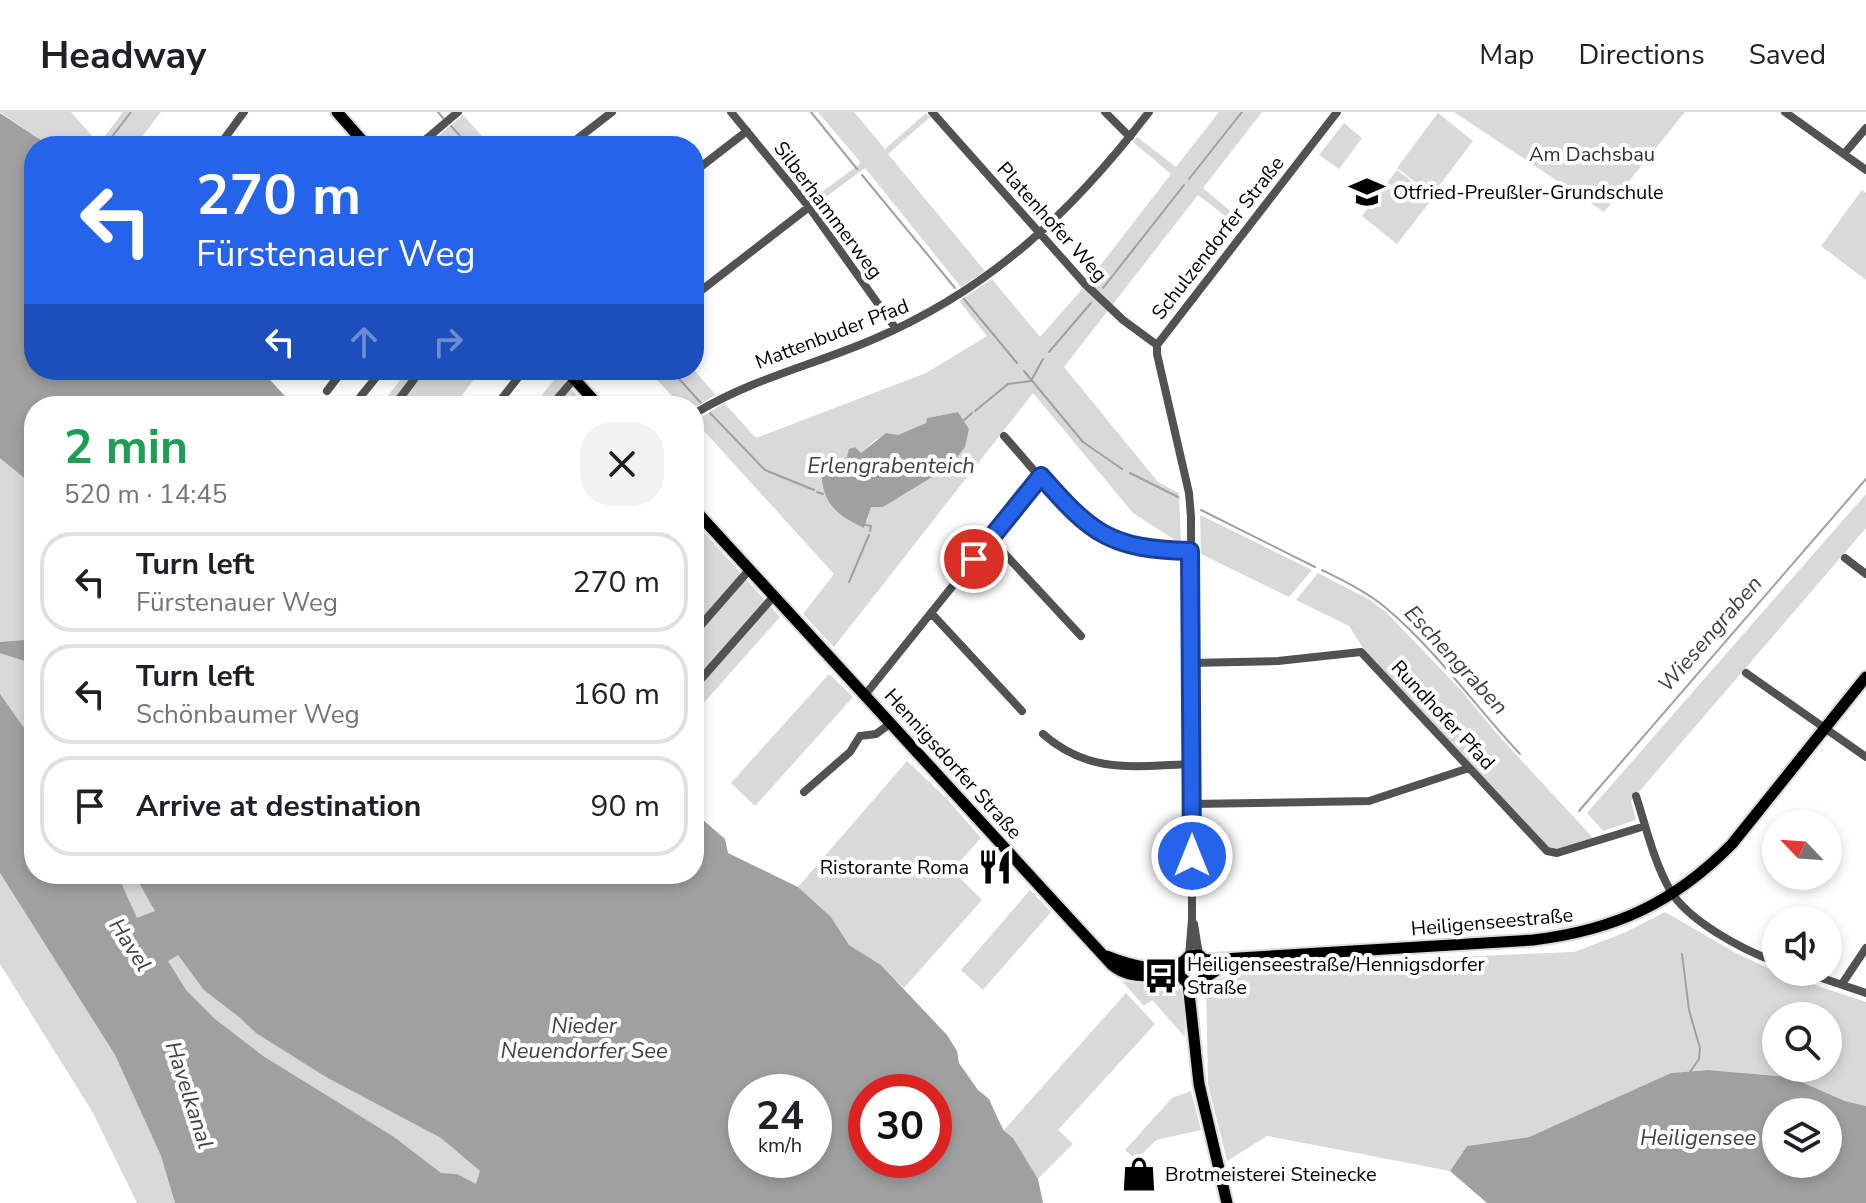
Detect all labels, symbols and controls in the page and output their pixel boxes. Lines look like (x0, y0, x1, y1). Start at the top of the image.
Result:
text: Headway (40, 30, 206, 81)
text: Map (1479, 36, 1534, 74)
text: Directions (1578, 36, 1705, 74)
text: Saved (1749, 36, 1826, 74)
street label: Silberhammerweg (767, 136, 889, 284)
park label: Am Dachsbau (1529, 141, 1655, 168)
street label: Schulzendorfer Straße (1146, 151, 1290, 325)
street label: Platenhofer Weg (991, 156, 1113, 288)
text: 270 m (196, 157, 361, 234)
icon: left (64, 168, 168, 272)
school or university icon: Otfried-Preußler-Grundschule (1348, 173, 1386, 211)
place label: Otfried-Preußler-Grundschule (1393, 179, 1664, 206)
text: Fürstenauer Weg (196, 230, 476, 279)
street label: Mattenbuder Pfad (751, 292, 913, 376)
icon: left (258, 320, 302, 364)
icon: ahead (342, 320, 386, 364)
icon: right (426, 320, 470, 364)
text: 2 min (64, 414, 188, 480)
button: close (580, 422, 664, 506)
water label: Erlengrabenteich (807, 451, 975, 481)
text: 520 m · 14:45 (64, 477, 227, 512)
pin (940, 525, 1008, 593)
icon: arrive (952, 537, 996, 581)
text: Turn left (136, 544, 254, 585)
icon: left (68, 560, 112, 604)
text: 270 m (573, 562, 660, 603)
water label: Wiesengraben (1651, 569, 1769, 699)
text: Fürstenauer Weg (136, 585, 338, 620)
water label: Eschengraben (1397, 599, 1515, 721)
street label: Rundhofer Pfad (1385, 654, 1501, 776)
text: Turn left (136, 656, 254, 697)
icon: left (68, 672, 112, 716)
text: 160 m (573, 674, 660, 715)
street label: Hennigsdorfer Straße (878, 683, 1028, 845)
text: Schönbaumer Weg (136, 697, 360, 732)
icon: arrive (68, 784, 112, 828)
text: Arrive at destination (136, 786, 421, 827)
text: 90 m (591, 786, 660, 827)
north arrow (1762, 810, 1842, 890)
map controls (1762, 810, 1842, 1178)
position arrow (1150, 814, 1234, 898)
restaurant icon: Ristorante Roma (976, 848, 1014, 886)
place label: Ristorante Roma (820, 854, 969, 881)
street label: Heiligenseestraße (1410, 901, 1574, 943)
button: sound (1762, 906, 1842, 986)
water label: Havel (102, 913, 158, 977)
place label: Heiligenseestraße/Hennigsdorfer Straße (1187, 951, 1485, 1001)
bus stop icon: Heiligenseestraße/Hennigsdorfer Straße (1142, 957, 1180, 995)
button: search (1762, 1002, 1842, 1082)
water label: Nieder Neuendorfer See (500, 1011, 668, 1066)
water label: Havelkanal (158, 1038, 220, 1152)
speed limit sign: 30 (848, 1074, 952, 1178)
text: 24 (756, 1089, 804, 1143)
button: layers (1762, 1098, 1842, 1178)
water label: Heiligensee (1640, 1123, 1756, 1153)
text: km/h (758, 1132, 802, 1159)
shop icon: Brotmeisterei Steinecke (1120, 1155, 1158, 1193)
place label: Brotmeisterei Steinecke (1165, 1161, 1377, 1188)

